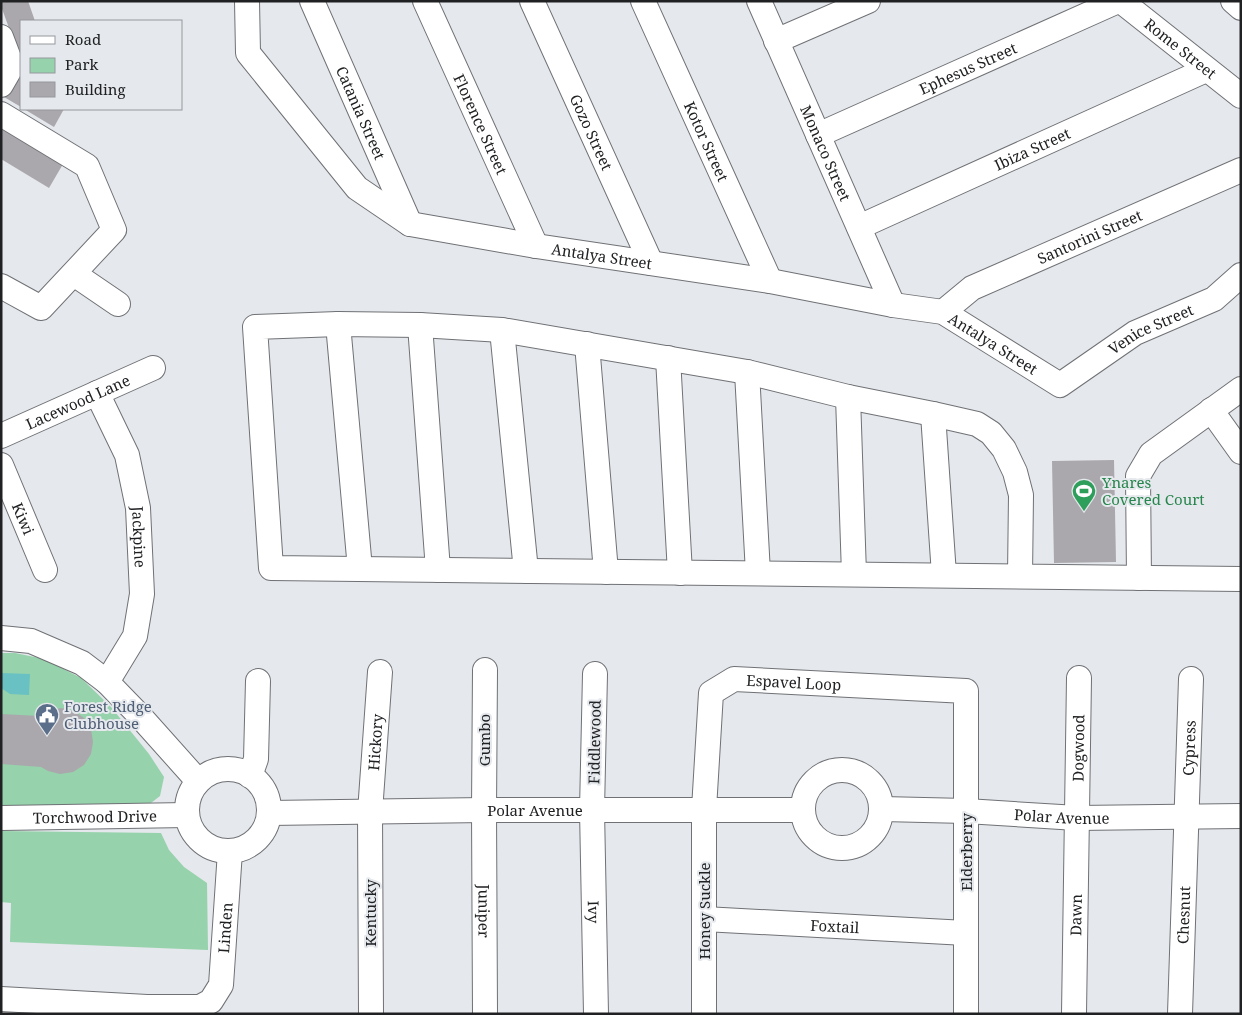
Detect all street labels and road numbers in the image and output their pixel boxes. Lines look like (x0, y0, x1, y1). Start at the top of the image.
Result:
street label: Rome Street (1140, 13, 1221, 83)
street label: Ephesus Street (916, 38, 1020, 99)
street label: Catania Street (332, 63, 390, 163)
street label: Florence Street (449, 71, 512, 177)
street label: Gozo Street (566, 91, 618, 173)
street label: Kotor Street (680, 98, 733, 184)
street label: Monaco Street (796, 102, 856, 204)
street label: Ibiza Street (991, 123, 1073, 175)
street label: Santorini Street (1034, 205, 1145, 268)
street label: Antalya Street (550, 238, 653, 273)
street label: Venice Street (1104, 299, 1196, 359)
street label: Antalya Street (945, 308, 1041, 379)
street label: Lacewood Lane (22, 370, 133, 434)
street label: Kiwi (8, 499, 39, 538)
street label: Jackpine (128, 505, 151, 568)
street label: Espavel Loop (746, 670, 842, 695)
street label: Fiddlewood (583, 700, 605, 784)
street label: Hickory (363, 713, 387, 771)
street label: Gumbo (474, 714, 494, 766)
street label: Dogwood (1067, 714, 1088, 782)
street label: Cypress (1178, 720, 1200, 776)
street label: Polar Avenue (487, 800, 583, 820)
street label: Polar Avenue (1014, 804, 1110, 828)
street label: Torchwood Drive (33, 805, 157, 827)
street label: Elderberry (956, 812, 976, 891)
street label: Honey Suckle (694, 862, 714, 960)
street label: Kentucky (360, 879, 380, 947)
street label: Juniper (474, 883, 495, 938)
street label: Chesnut (1172, 886, 1194, 944)
street label: Dawn (1065, 894, 1086, 936)
street label: Ivy (584, 900, 604, 924)
street label: Linden (213, 901, 237, 954)
street label: Foxtail (810, 915, 860, 937)

